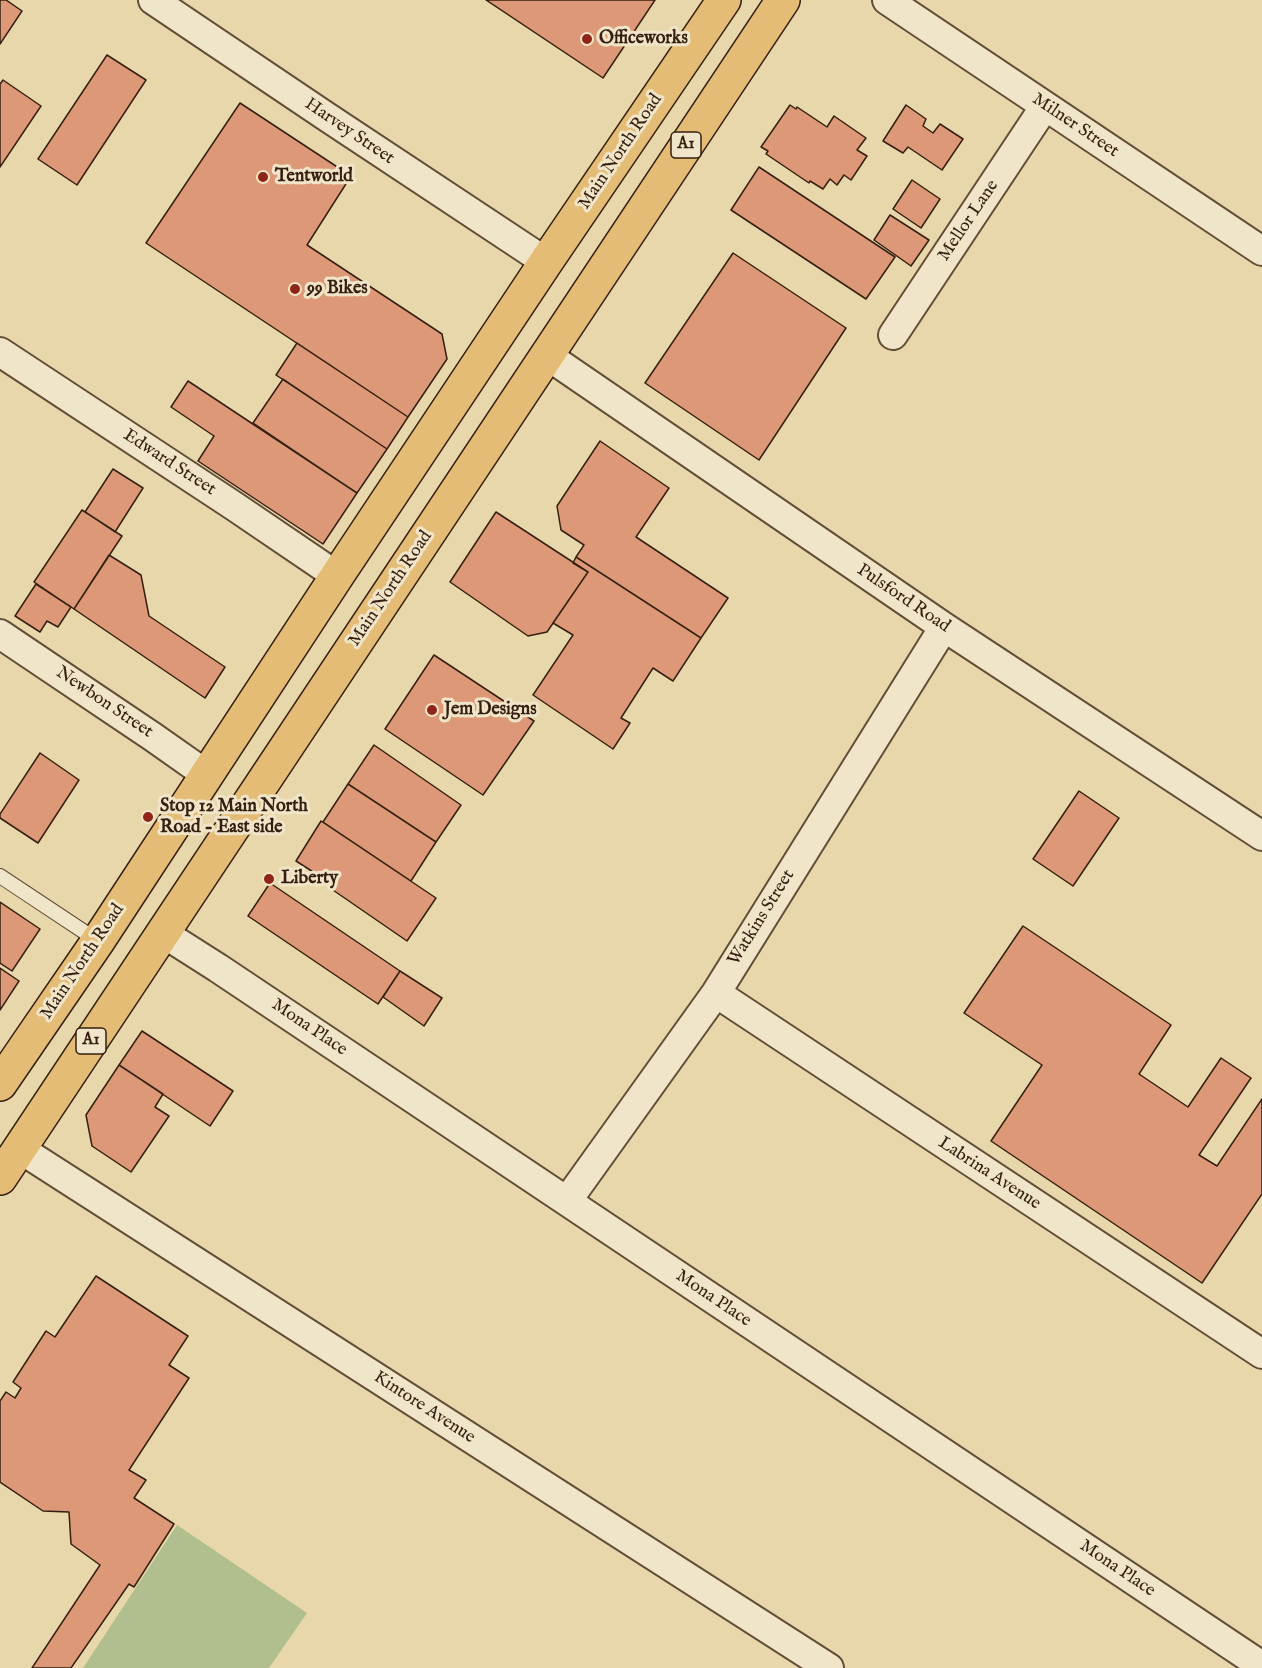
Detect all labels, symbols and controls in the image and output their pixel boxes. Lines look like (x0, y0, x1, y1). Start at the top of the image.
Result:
place label: Officeworks (599, 28, 688, 50)
marker: Officeworks (580, 32, 594, 46)
street label: Milner Street (1028, 89, 1122, 163)
street label: Main North Road (574, 90, 668, 214)
street label: Harvey Street (300, 94, 398, 170)
road number: A1 (671, 132, 701, 158)
place label: Tentworld (275, 166, 353, 188)
marker: Tentworld (256, 170, 270, 184)
street label: Mellor Lane (934, 176, 1004, 266)
place label: 99 Bikes (307, 278, 367, 300)
marker: 99 Bikes (288, 282, 302, 296)
street label: Edward Street (119, 425, 219, 501)
street label: Main North Road (344, 527, 438, 651)
street label: Pulsford Road (852, 560, 954, 638)
street label: Newbon Street (51, 663, 157, 743)
place label: Jem Designs (444, 699, 537, 721)
marker: Jem Designs (425, 703, 439, 717)
place label: Stop 12 Main North Road - East side (160, 796, 308, 838)
marker: Stop 12 Main North Road - East side (141, 810, 155, 824)
street label: Watkins Street (724, 866, 800, 970)
place label: Liberty (281, 868, 338, 890)
marker: Liberty (262, 872, 276, 886)
street label: Main North Road (36, 900, 130, 1024)
street label: Mona Place (267, 995, 351, 1061)
road number: A1 (76, 1028, 106, 1054)
street label: Labrina Avenue (934, 1133, 1044, 1215)
street label: Mona Place (671, 1266, 755, 1332)
street label: Kintore Avenue (369, 1367, 479, 1449)
street label: Mona Place (1075, 1536, 1159, 1602)

